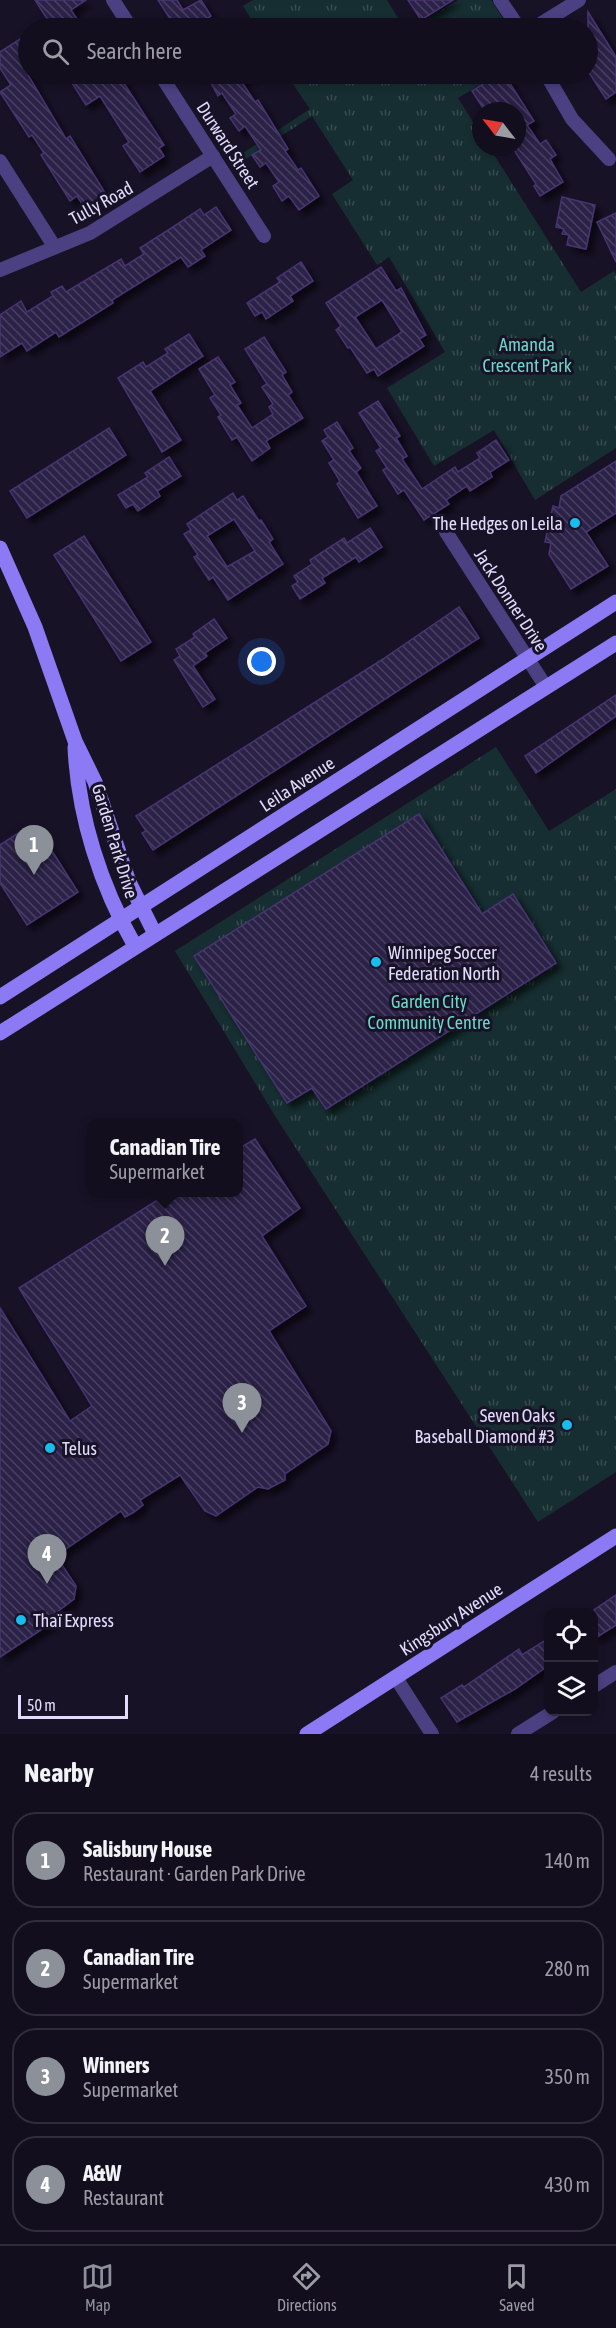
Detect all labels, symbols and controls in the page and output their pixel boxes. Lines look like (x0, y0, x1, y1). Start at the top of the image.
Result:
search box (18, 18, 598, 84)
icon: search (39, 35, 72, 68)
text: Search here (87, 38, 182, 64)
street label: Durward Street (192, 98, 264, 192)
north arrow (472, 102, 526, 156)
street label: Tully Road (66, 177, 136, 229)
park label: Amanda Crescent Park (482, 334, 572, 376)
place label: The Hedges on Leila (433, 513, 563, 534)
marker: The Hedges on Leila (568, 516, 582, 530)
street label: Jack Donner Drive (470, 545, 552, 655)
your location (247, 647, 276, 676)
street label: Leila Avenue (256, 752, 338, 816)
street label: Garden Park Drive (88, 781, 142, 901)
pin: 1 (15, 826, 54, 875)
place label: Winnipeg Soccer Federation North (388, 942, 500, 984)
marker: Winnipeg Soccer Federation North (369, 955, 383, 969)
park label: Garden City Community Centre (368, 991, 490, 1033)
popup (87, 1119, 243, 1197)
text: Canadian Tire (109, 1134, 221, 1160)
text: Supermarket (109, 1160, 205, 1183)
pin: 2 (146, 1216, 184, 1266)
pin: 3 (222, 1384, 262, 1433)
place label: Seven Oaks Baseball Diamond #3 (415, 1405, 555, 1447)
marker: Seven Oaks Baseball Diamond #3 (560, 1418, 574, 1432)
place label: Telus (62, 1438, 97, 1459)
marker: Telus (43, 1441, 57, 1455)
pin: 4 (28, 1534, 66, 1584)
street label: Kingsbury Avenue (396, 1578, 506, 1660)
map controls (544, 1608, 598, 1716)
button: locate (544, 1608, 598, 1662)
place label: Thaï Express (33, 1610, 114, 1631)
marker: Thaï Express (14, 1613, 28, 1627)
button: layers (544, 1662, 598, 1716)
scale bar (18, 1692, 128, 1720)
text: 50 m (27, 1696, 56, 1714)
text: Nearby (24, 1758, 94, 1788)
text: 4 results (530, 1762, 592, 1785)
text: Salisbury House (83, 1836, 212, 1862)
text: 1 (41, 1849, 50, 1872)
text: 140 m (545, 1849, 590, 1872)
text: Restaurant · Garden Park Drive (83, 1862, 306, 1885)
text: Canadian Tire (83, 1944, 194, 1970)
text: 2 (41, 1957, 50, 1980)
text: 280 m (545, 1957, 590, 1980)
text: Supermarket (83, 1970, 178, 1993)
text: Winners (83, 2052, 150, 2078)
text: 3 (41, 2065, 50, 2088)
text: 350 m (545, 2065, 590, 2088)
text: Supermarket (83, 2078, 178, 2101)
text: A&W (83, 2160, 121, 2186)
text: 4 (41, 2173, 50, 2196)
text: 430 m (545, 2173, 590, 2196)
text: Restaurant (83, 2186, 164, 2209)
tab: Map (81, 2260, 114, 2314)
tab: Directions (277, 2260, 337, 2314)
tab: Saved (499, 2260, 535, 2314)

